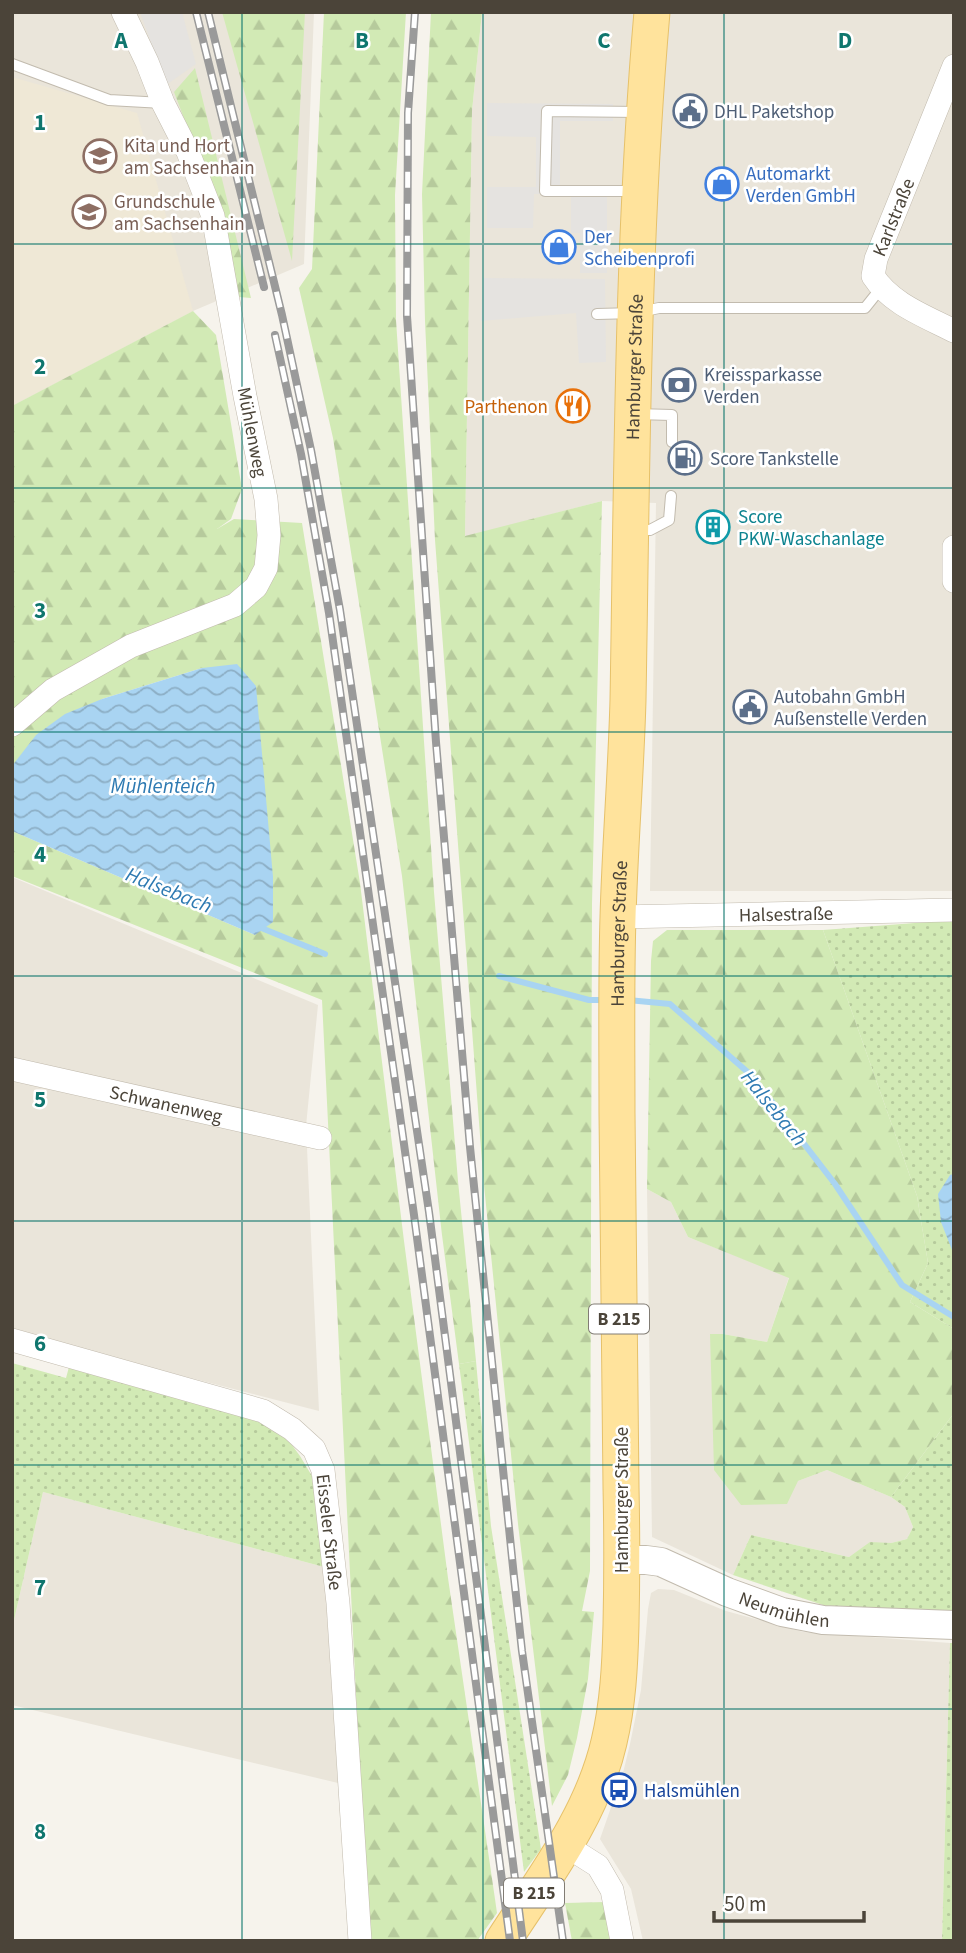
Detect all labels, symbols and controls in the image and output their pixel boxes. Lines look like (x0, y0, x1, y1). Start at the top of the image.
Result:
text: A (113, 24, 128, 57)
text: B (355, 24, 369, 57)
text: C (597, 24, 611, 57)
text: D (838, 24, 852, 57)
public building icon: DHL Paketshop (671, 92, 709, 130)
place label: DHL Paketshop (714, 99, 834, 126)
text: 1 (34, 106, 46, 139)
place label: Kita und Hort am Sachsenhain (124, 133, 255, 182)
school or university icon: Kita und Hort am Sachsenhain (81, 137, 119, 175)
place label: Automarkt Verden GmbH (746, 161, 856, 210)
shop icon: Automarkt Verden GmbH (703, 165, 741, 203)
street label: Karlstraße (866, 174, 922, 261)
place label: Grundschule am Sachsenhain (114, 189, 245, 238)
school or university icon: Grundschule am Sachsenhain (70, 193, 108, 231)
place label: Der Scheibenprofi (584, 224, 695, 273)
shop icon: Der Scheibenprofi (540, 228, 578, 266)
street label: Hamburger Straße (620, 293, 651, 440)
text: 2 (34, 350, 46, 383)
place label: Kreissparkasse Verden (704, 362, 822, 411)
bank icon: Kreissparkasse Verden (660, 366, 698, 404)
street label: Mühlenweg (230, 385, 274, 480)
restaurant icon: Parthenon (554, 387, 592, 425)
place label: Parthenon (465, 394, 548, 421)
fuel station icon: Score Tankstelle (666, 439, 704, 477)
place label: Score Tankstelle (710, 446, 839, 473)
place label: Score PKW-Waschanlage (738, 504, 884, 553)
building icon: Score PKW-Waschanlage (694, 508, 732, 546)
text: 3 (34, 594, 46, 627)
place label: Autobahn GmbH Außenstelle Verden (774, 684, 927, 733)
public building icon: Autobahn GmbH Außenstelle Verden (731, 688, 769, 726)
water label: Mühlenteich (111, 771, 215, 801)
text: 4 (34, 838, 46, 871)
water label: Halsebach (121, 859, 217, 921)
street label: Hamburger Straße (605, 860, 635, 1007)
street label: Halsestraße (739, 901, 833, 929)
water label: Halsebach (734, 1063, 814, 1153)
street label: Schwanenweg (107, 1079, 225, 1131)
text: 5 (34, 1083, 46, 1116)
road number: B 215 (589, 1304, 649, 1334)
text: 6 (34, 1327, 46, 1360)
street label: Hamburger Straße (609, 1427, 636, 1573)
street label: Eisseler Straße (309, 1473, 348, 1592)
text: 7 (34, 1571, 46, 1604)
street label: Neumühlen (735, 1585, 830, 1635)
bus stop icon: Halsmühlen (600, 1771, 638, 1809)
place label: Halsmühlen (644, 1778, 740, 1805)
text: 8 (34, 1815, 46, 1848)
road number: B 215 (504, 1879, 564, 1908)
scale bar (714, 1880, 864, 1924)
text: 50 m (724, 1889, 766, 1919)

